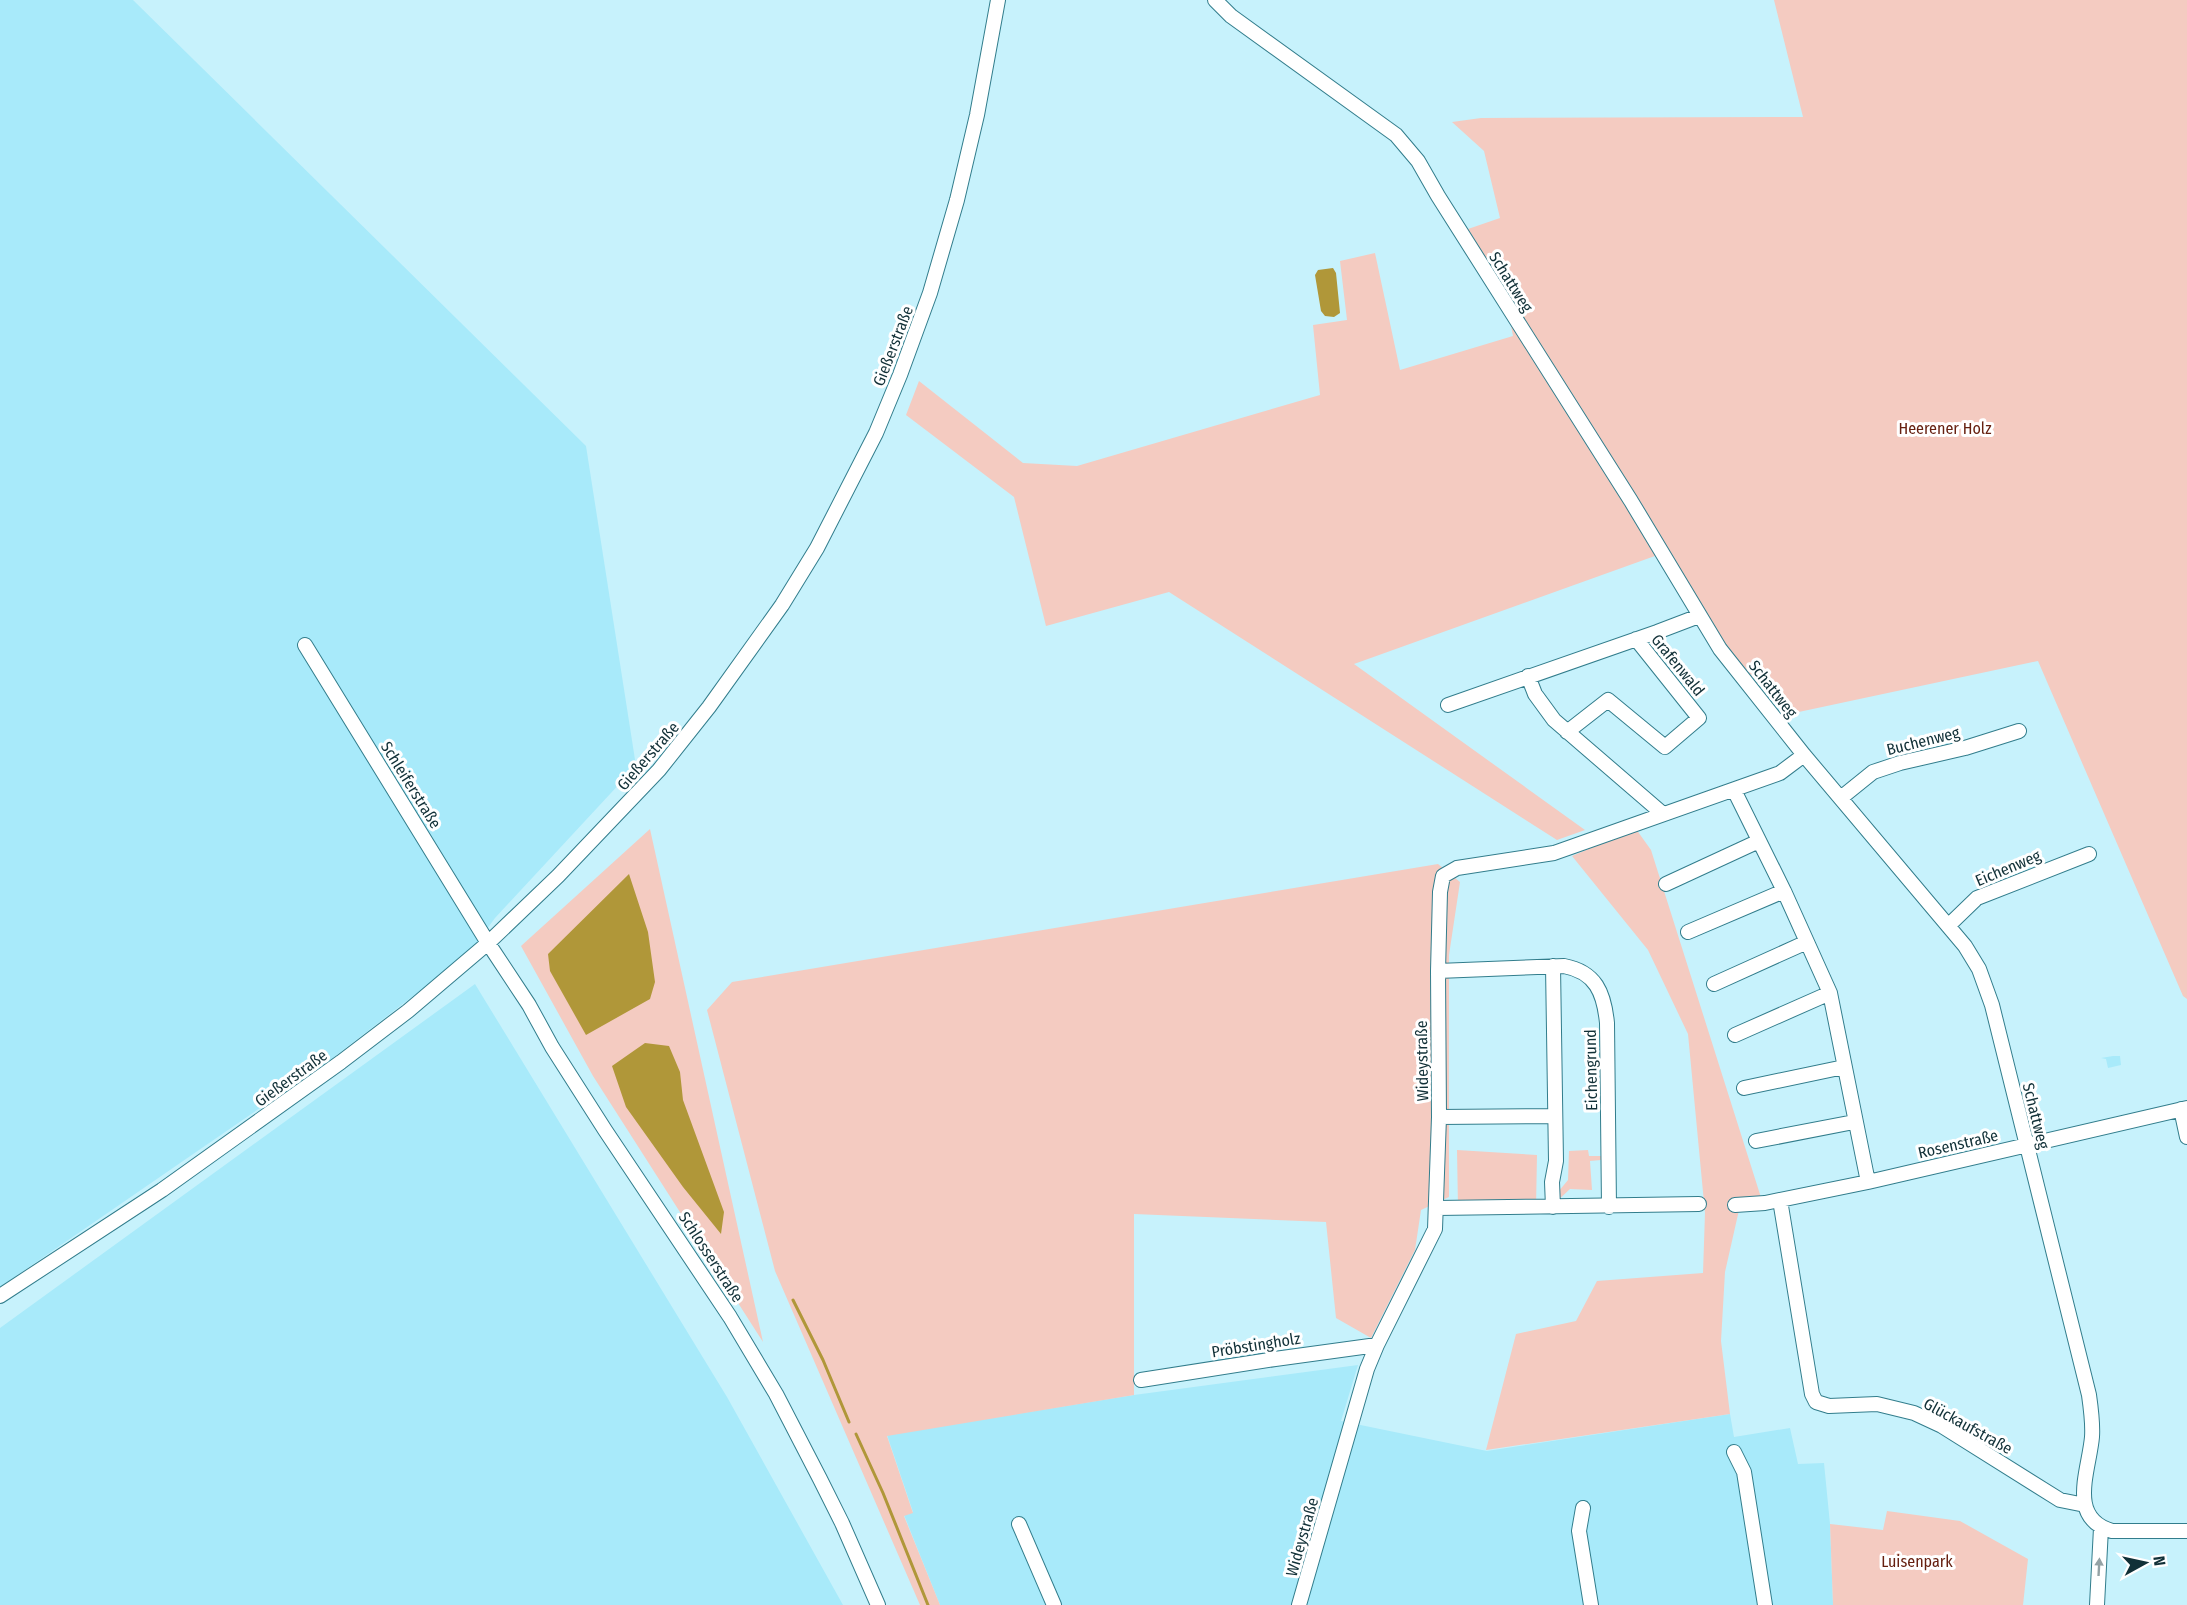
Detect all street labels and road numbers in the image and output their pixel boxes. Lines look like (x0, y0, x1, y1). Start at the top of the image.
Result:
street label: Schattweg (1485, 248, 1537, 316)
street label: Gießerstraße (869, 303, 917, 389)
street label: Grafenwald (1647, 630, 1709, 700)
street label: Schattweg (1745, 657, 1802, 722)
street label: Gießerstraße (613, 718, 683, 794)
street label: Buchenweg (1884, 723, 1962, 759)
street label: Schleiferstraße (377, 738, 445, 832)
street label: Eichenweg (1973, 846, 2044, 890)
street label: Wideystraße (1412, 1020, 1432, 1102)
street label: Eichengrund (1581, 1029, 1601, 1111)
street label: Gießerstraße (251, 1045, 331, 1110)
street label: Schattweg (2019, 1081, 2053, 1151)
street label: Rosenstraße (1916, 1126, 2000, 1162)
street label: Schlosserstraße (675, 1208, 747, 1306)
street label: Pröbstingholz (1210, 1329, 1302, 1361)
street label: Glückaufstraße (1920, 1394, 2016, 1458)
street label: Wideystraße (1282, 1495, 1322, 1579)

